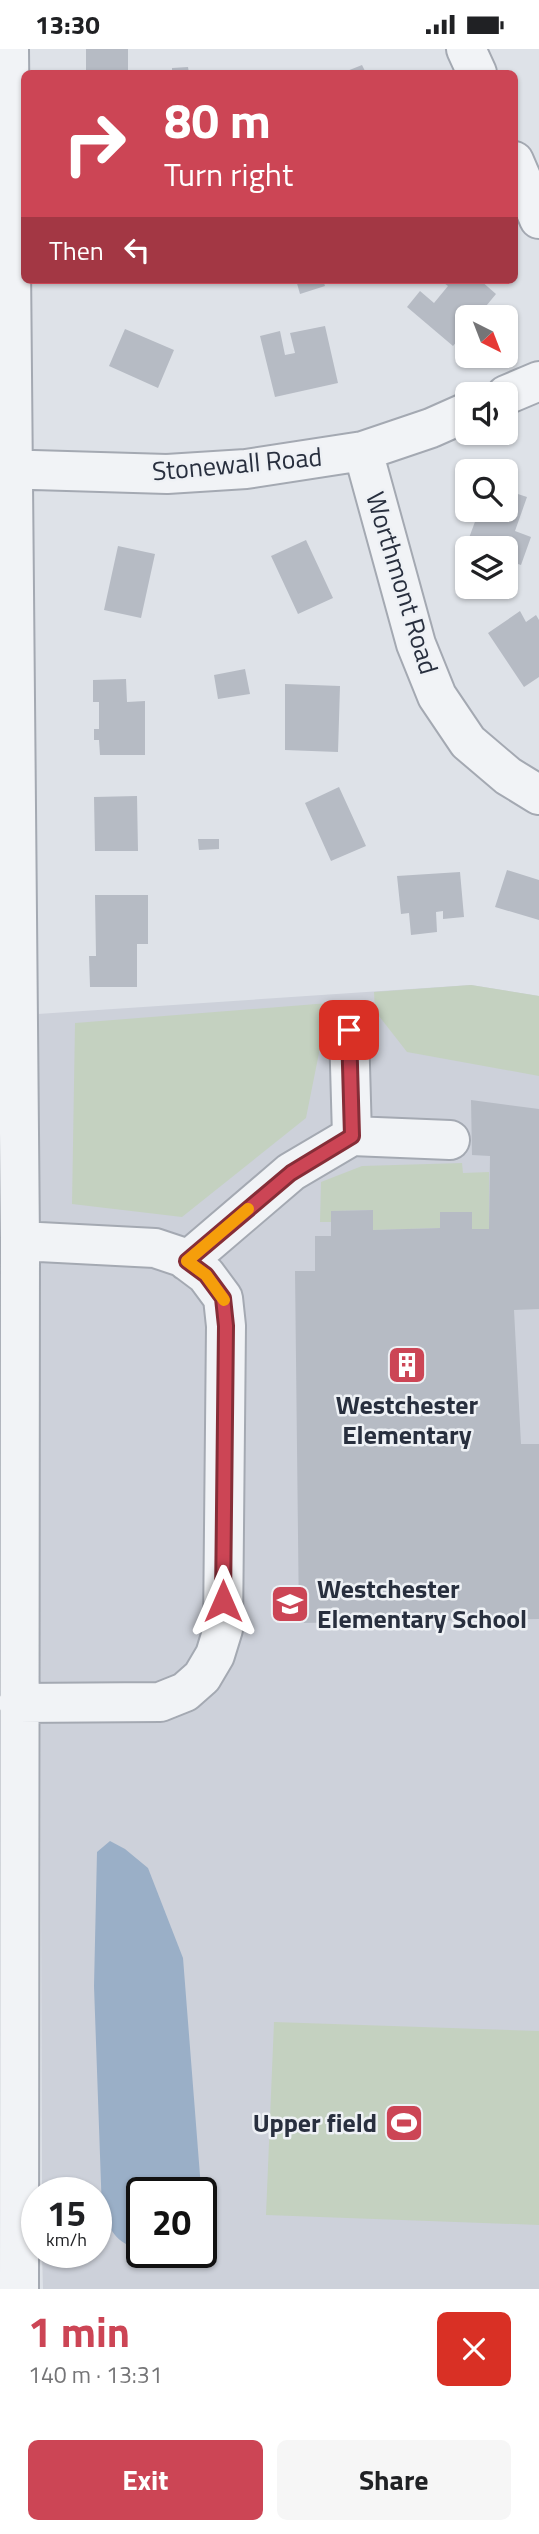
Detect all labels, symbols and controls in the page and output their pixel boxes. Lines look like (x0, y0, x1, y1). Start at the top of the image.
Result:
text: 13:30 (35, 5, 100, 44)
text: 80 m (164, 82, 271, 157)
icon: right (49, 98, 140, 189)
text: Turn right (164, 150, 293, 198)
text: Then (49, 231, 104, 270)
icon: left (118, 231, 156, 269)
north arrow (455, 305, 518, 367)
map controls (455, 305, 518, 599)
button: sound (455, 382, 518, 445)
street label: Stonewall Road (150, 437, 324, 490)
button: search (455, 459, 518, 522)
street label: Worthmont Road (356, 487, 449, 679)
button: layers (455, 536, 518, 599)
pin (319, 1000, 379, 1060)
icon: arrive (330, 1011, 368, 1049)
building icon: Westchester Elementary (386, 1344, 428, 1386)
place label: Westchester Elementary (336, 1385, 479, 1454)
position arrow (186, 1564, 260, 1638)
place label: Westchester Elementary School (317, 1569, 527, 1638)
school or university icon: Westchester Elementary School (269, 1583, 311, 1625)
sports icon: Upper field (383, 2102, 425, 2144)
place label: Upper field (253, 2103, 377, 2142)
speed limit sign: 20 (126, 2177, 217, 2268)
text: 15 (47, 2186, 86, 2240)
text: km/h (46, 2226, 87, 2253)
text: 1 min (28, 2299, 130, 2363)
button: close (437, 2312, 511, 2386)
text: 140 m · 13:31 (28, 2357, 163, 2392)
button: Exit (28, 2440, 263, 2520)
button: Share (277, 2440, 511, 2520)

